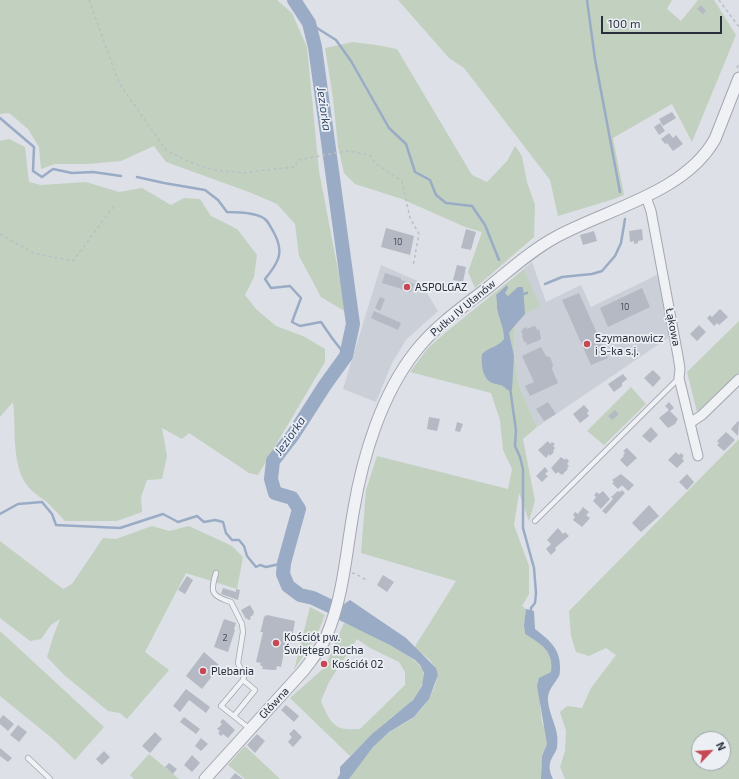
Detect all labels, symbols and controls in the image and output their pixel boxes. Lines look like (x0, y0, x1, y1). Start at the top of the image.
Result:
scale bar (603, 8, 724, 34)
text: 100 m (608, 16, 640, 30)
water label: Jeziorka (314, 86, 334, 132)
house number: 10 (393, 237, 403, 247)
street label: Pułku IV Ułanów (428, 277, 498, 339)
place label: ASPOLGAZ (415, 280, 467, 294)
marker: ASPOLGAZ (402, 282, 412, 292)
house number: 10 (620, 302, 630, 312)
street label: Łąkowa (663, 307, 683, 347)
place label: Szymanowicz i S-ka s.j. (595, 331, 664, 357)
marker: Szymanowicz i S-ka s.j. (582, 339, 592, 349)
water label: Jeziorka (271, 414, 309, 458)
place label: Kościół pw. Świętego Rocha (284, 630, 364, 656)
house number: 2 (222, 633, 228, 643)
marker: Kościół pw. Świętego Rocha (271, 638, 281, 648)
place label: Kościół 02 (332, 657, 383, 671)
marker: Kościół 02 (319, 659, 329, 669)
place label: Plebania (211, 664, 254, 678)
marker: Plebania (198, 666, 208, 676)
street label: Główna (256, 685, 292, 721)
north arrow (691, 731, 731, 771)
text: N (714, 740, 729, 752)

